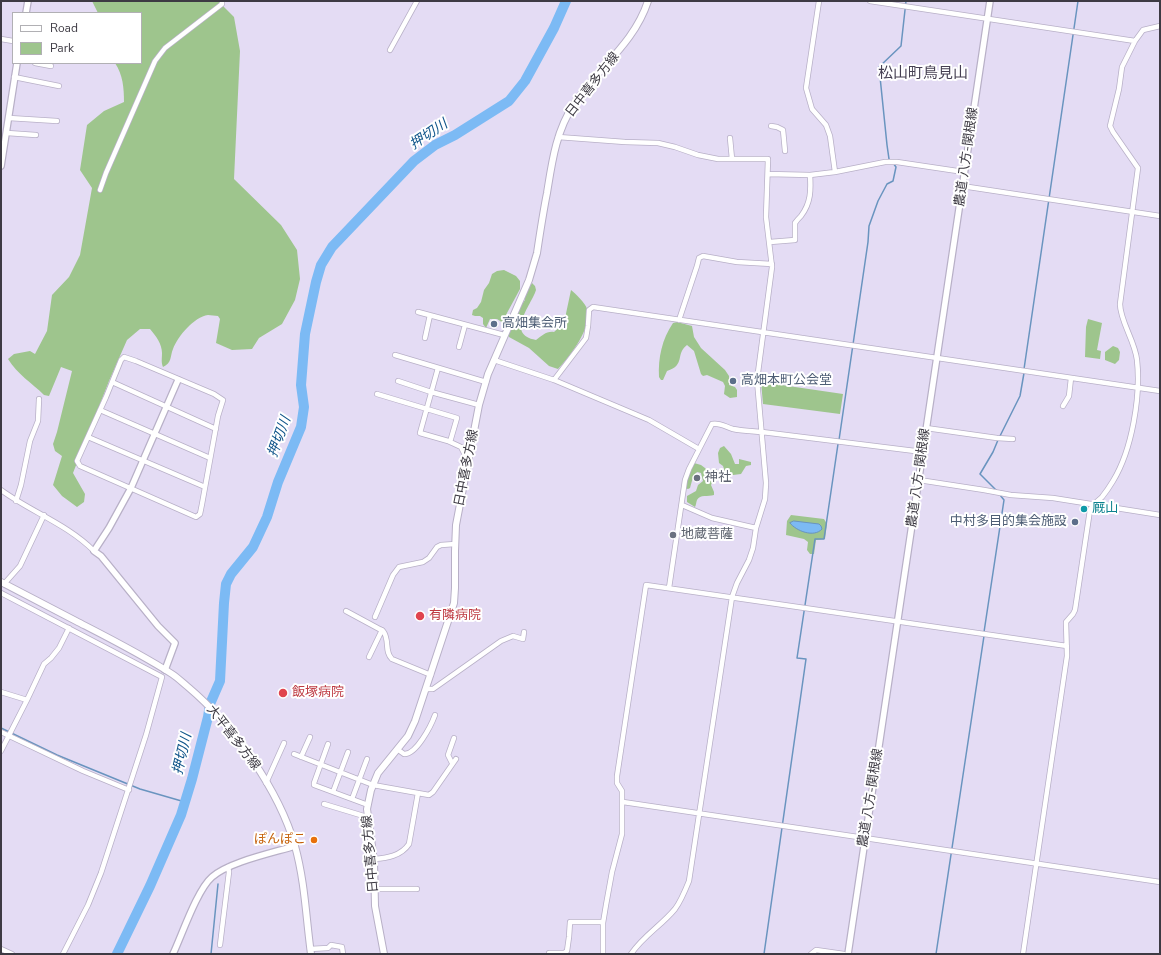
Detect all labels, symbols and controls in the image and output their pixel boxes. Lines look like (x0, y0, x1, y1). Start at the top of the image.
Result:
legend (12, 12, 142, 64)
text: Road (50, 20, 78, 36)
text: Park (50, 40, 74, 56)
street label: 日中喜多方線 (563, 49, 623, 121)
district label: 松山町鳥見山 (878, 65, 968, 83)
street label: 農道 八方-関根線 (952, 106, 982, 208)
water label: 押切川 (407, 116, 451, 154)
place label: 高畑集会所 (502, 316, 567, 332)
marker: 高畑集会所 (489, 319, 499, 329)
place label: 高畑本町公会堂 (741, 373, 832, 389)
marker: 高畑本町公会堂 (728, 376, 738, 386)
water label: 押切川 (265, 414, 295, 460)
street label: 農道 八方-関根線 (904, 427, 934, 529)
street label: 日中喜多方線 (452, 428, 482, 508)
place label: 神社 (705, 470, 731, 486)
marker: 神社 (692, 473, 702, 483)
place label: 厩山 (1092, 501, 1118, 517)
marker: 厩山 (1079, 504, 1089, 514)
place label: 中村多目的集会施設 (950, 514, 1067, 530)
marker: 中村多目的集会施設 (1070, 517, 1080, 527)
place label: 地蔵菩薩 (681, 527, 733, 543)
marker: 地蔵菩薩 (668, 530, 678, 540)
place label: 有隣病院 (429, 608, 481, 624)
marker: 有隣病院 (414, 610, 426, 622)
place label: 飯塚病院 (292, 685, 344, 701)
marker: 飯塚病院 (277, 687, 289, 699)
street label: 大平喜多方線 (203, 702, 263, 774)
water label: 押切川 (170, 732, 196, 776)
street label: 農道 八方-関根線 (855, 747, 887, 849)
street label: 日中喜多方線 (360, 814, 382, 894)
place label: ぽんぽこ (254, 832, 306, 848)
marker: ぽんぽこ (309, 835, 319, 845)

